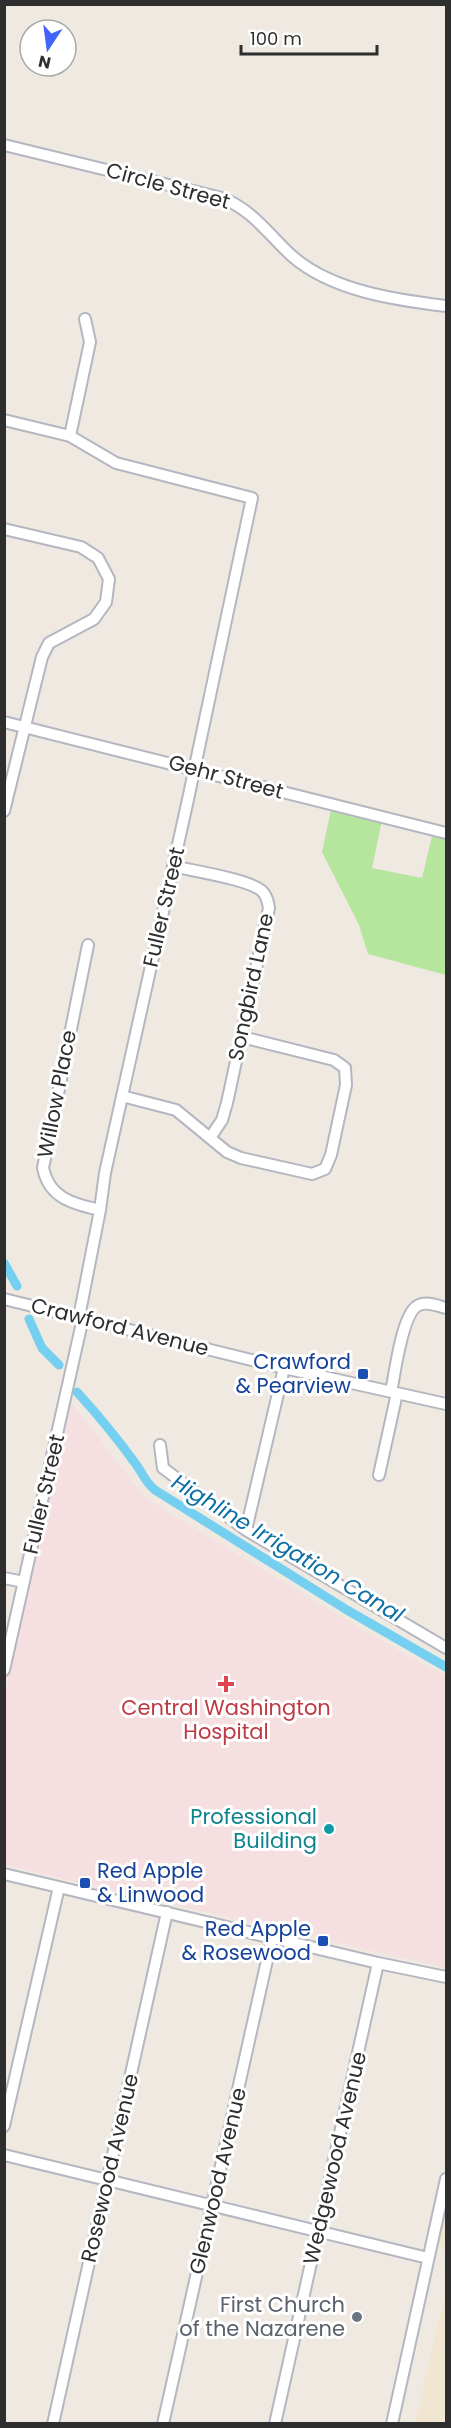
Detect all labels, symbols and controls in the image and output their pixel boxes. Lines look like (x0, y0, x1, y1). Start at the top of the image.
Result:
north arrow (18, 18, 78, 78)
scale bar (241, 18, 378, 56)
text: 100 m (250, 26, 302, 51)
text: N (36, 50, 53, 75)
street label: Circle Street (103, 155, 233, 216)
street label: Gehr Street (166, 747, 287, 806)
street label: Fuller Street (136, 844, 191, 970)
street label: Songbird Lane (221, 910, 280, 1063)
street label: Willow Place (30, 1028, 83, 1160)
street label: Crawford Avenue (28, 1290, 212, 1363)
place label: Crawford & Pearview (235, 1347, 351, 1400)
marker: Crawford & Pearview (356, 1367, 370, 1381)
street label: Fuller Street (16, 1431, 71, 1557)
water label: Highline Irrigation Canal (166, 1467, 410, 1631)
marker: Central Washington Hospital (217, 1675, 235, 1693)
place label: Central Washington Hospital (121, 1693, 331, 1746)
place label: Professional Building (190, 1802, 317, 1855)
marker: Professional Building (322, 1822, 336, 1836)
place label: Red Apple & Linwood (97, 1856, 204, 1909)
marker: Red Apple & Linwood (78, 1876, 92, 1890)
place label: Red Apple & Rosewood (181, 1914, 311, 1967)
marker: Red Apple & Rosewood (316, 1934, 330, 1948)
street label: Wedgewood Avenue (296, 2049, 373, 2267)
street label: Rosewood Avenue (74, 2071, 145, 2265)
street label: Glenwood Avenue (182, 2085, 253, 2277)
place label: First Church of the Nazarene (179, 2290, 345, 2343)
marker: First Church of the Nazarene (350, 2310, 364, 2324)

